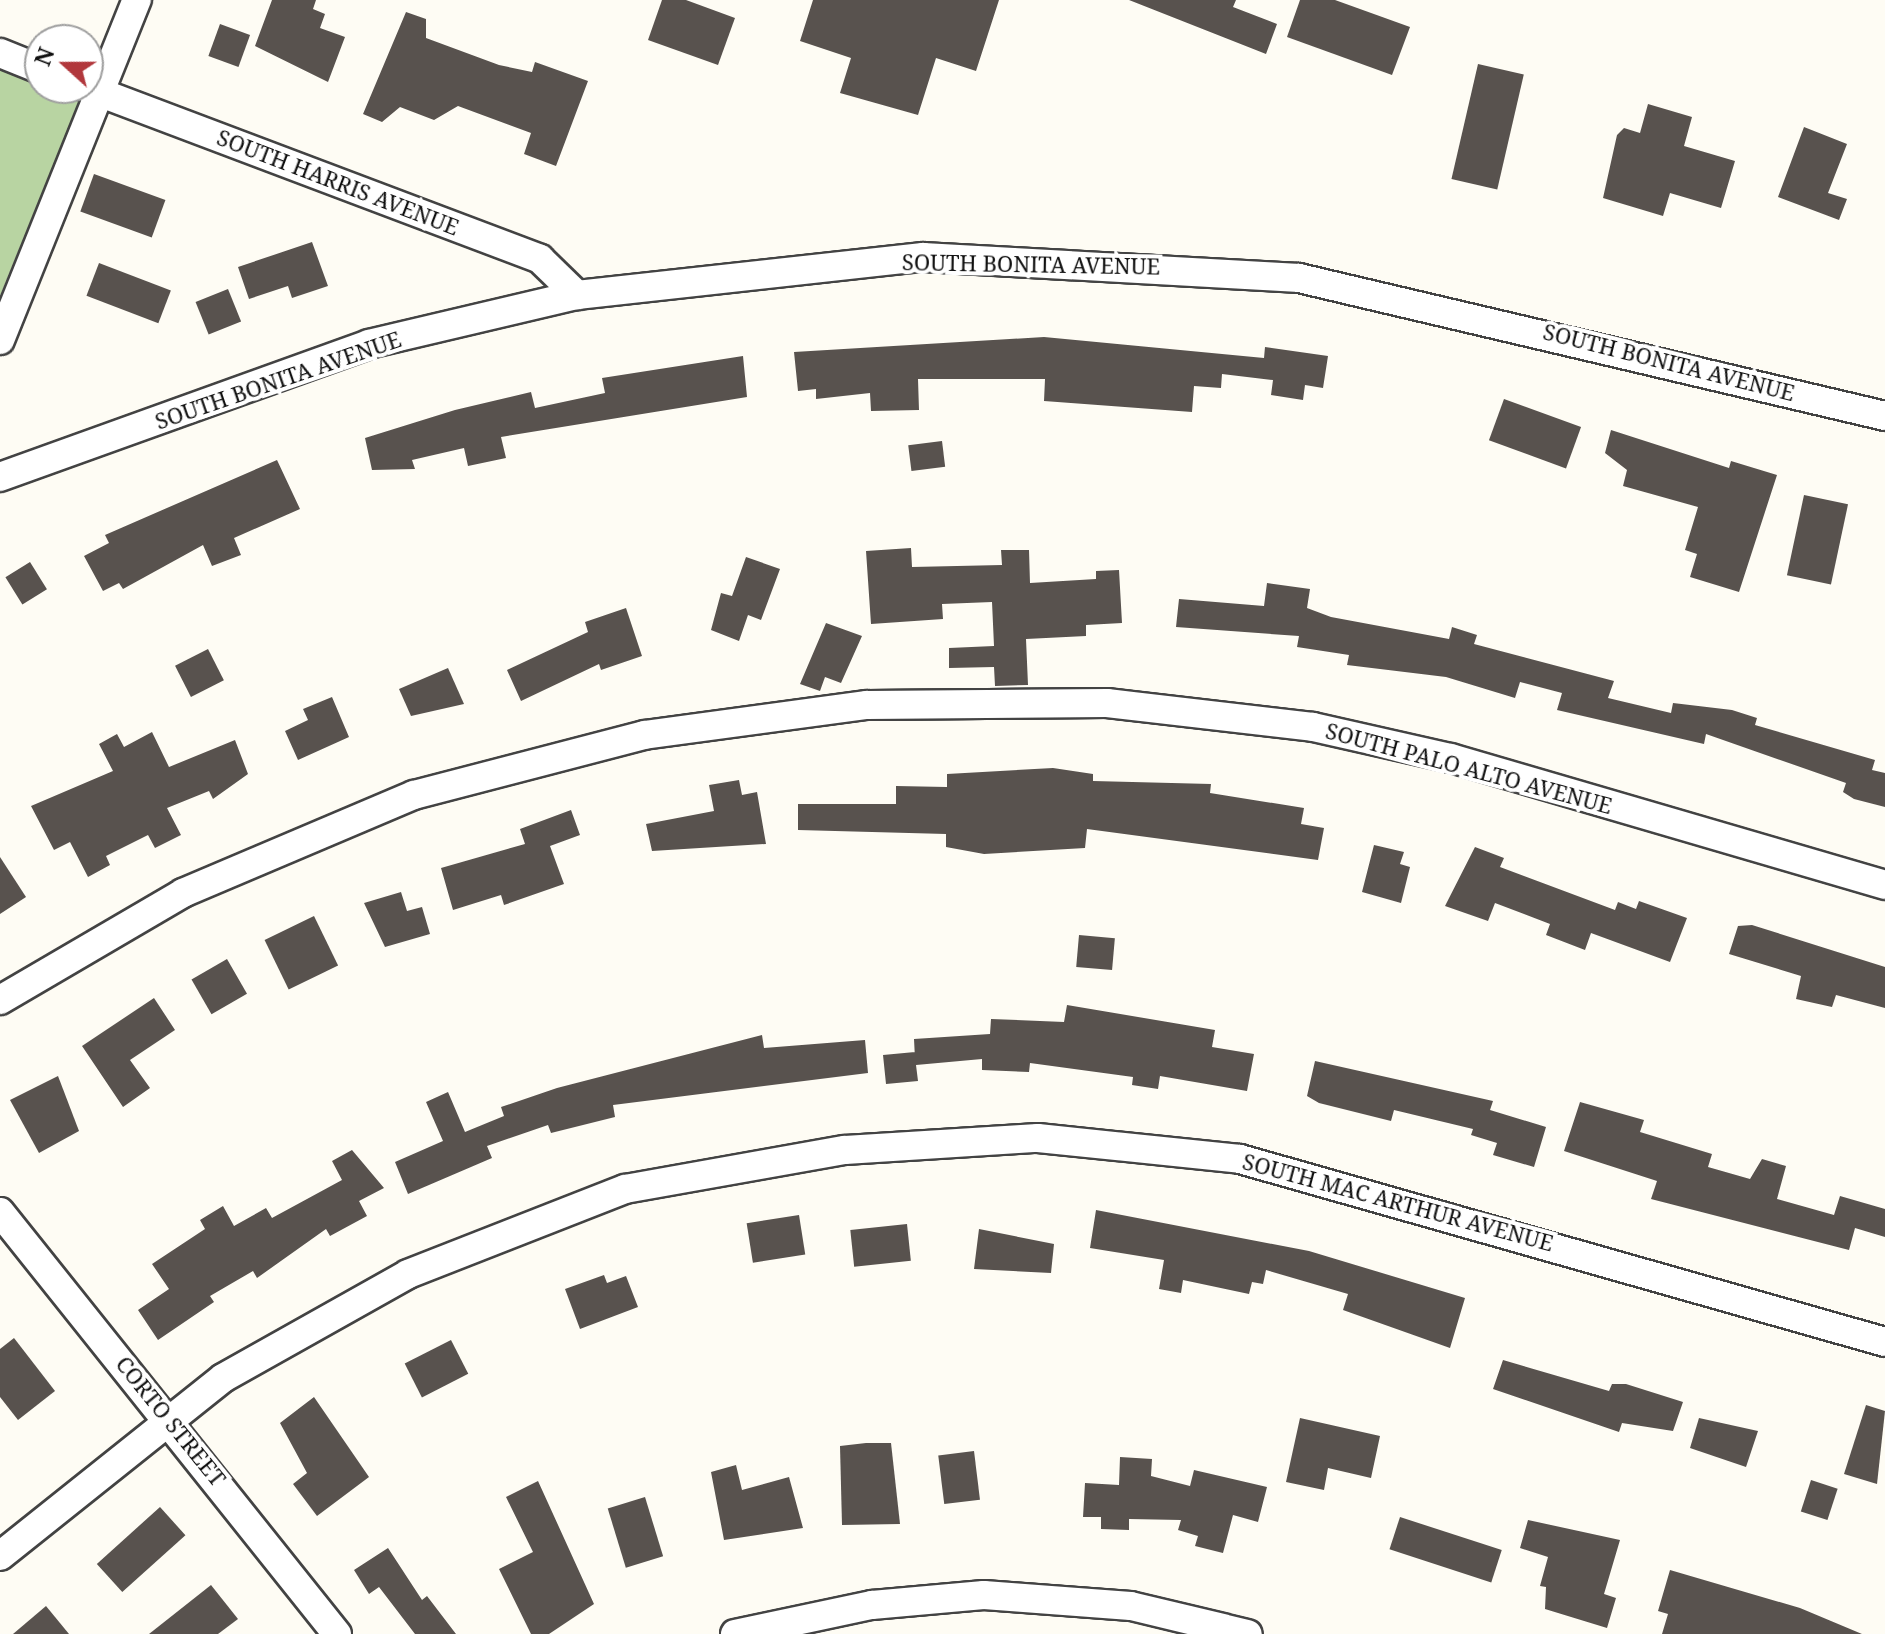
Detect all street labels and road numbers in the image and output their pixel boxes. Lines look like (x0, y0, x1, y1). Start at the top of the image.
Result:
street label: SOUTH HARRIS AVENUE (213, 124, 463, 240)
street label: SOUTH BONITA AVENUE (902, 249, 1160, 279)
street label: SOUTH BONITA AVENUE (1541, 318, 1797, 406)
street label: SOUTH BONITA AVENUE (152, 325, 404, 435)
street label: SOUTH PALO ALTO AVENUE (1323, 717, 1615, 819)
street label: SOUTH MAC ARTHUR AVENUE (1240, 1148, 1556, 1256)
street label: CORTO STREET (111, 1351, 231, 1491)

